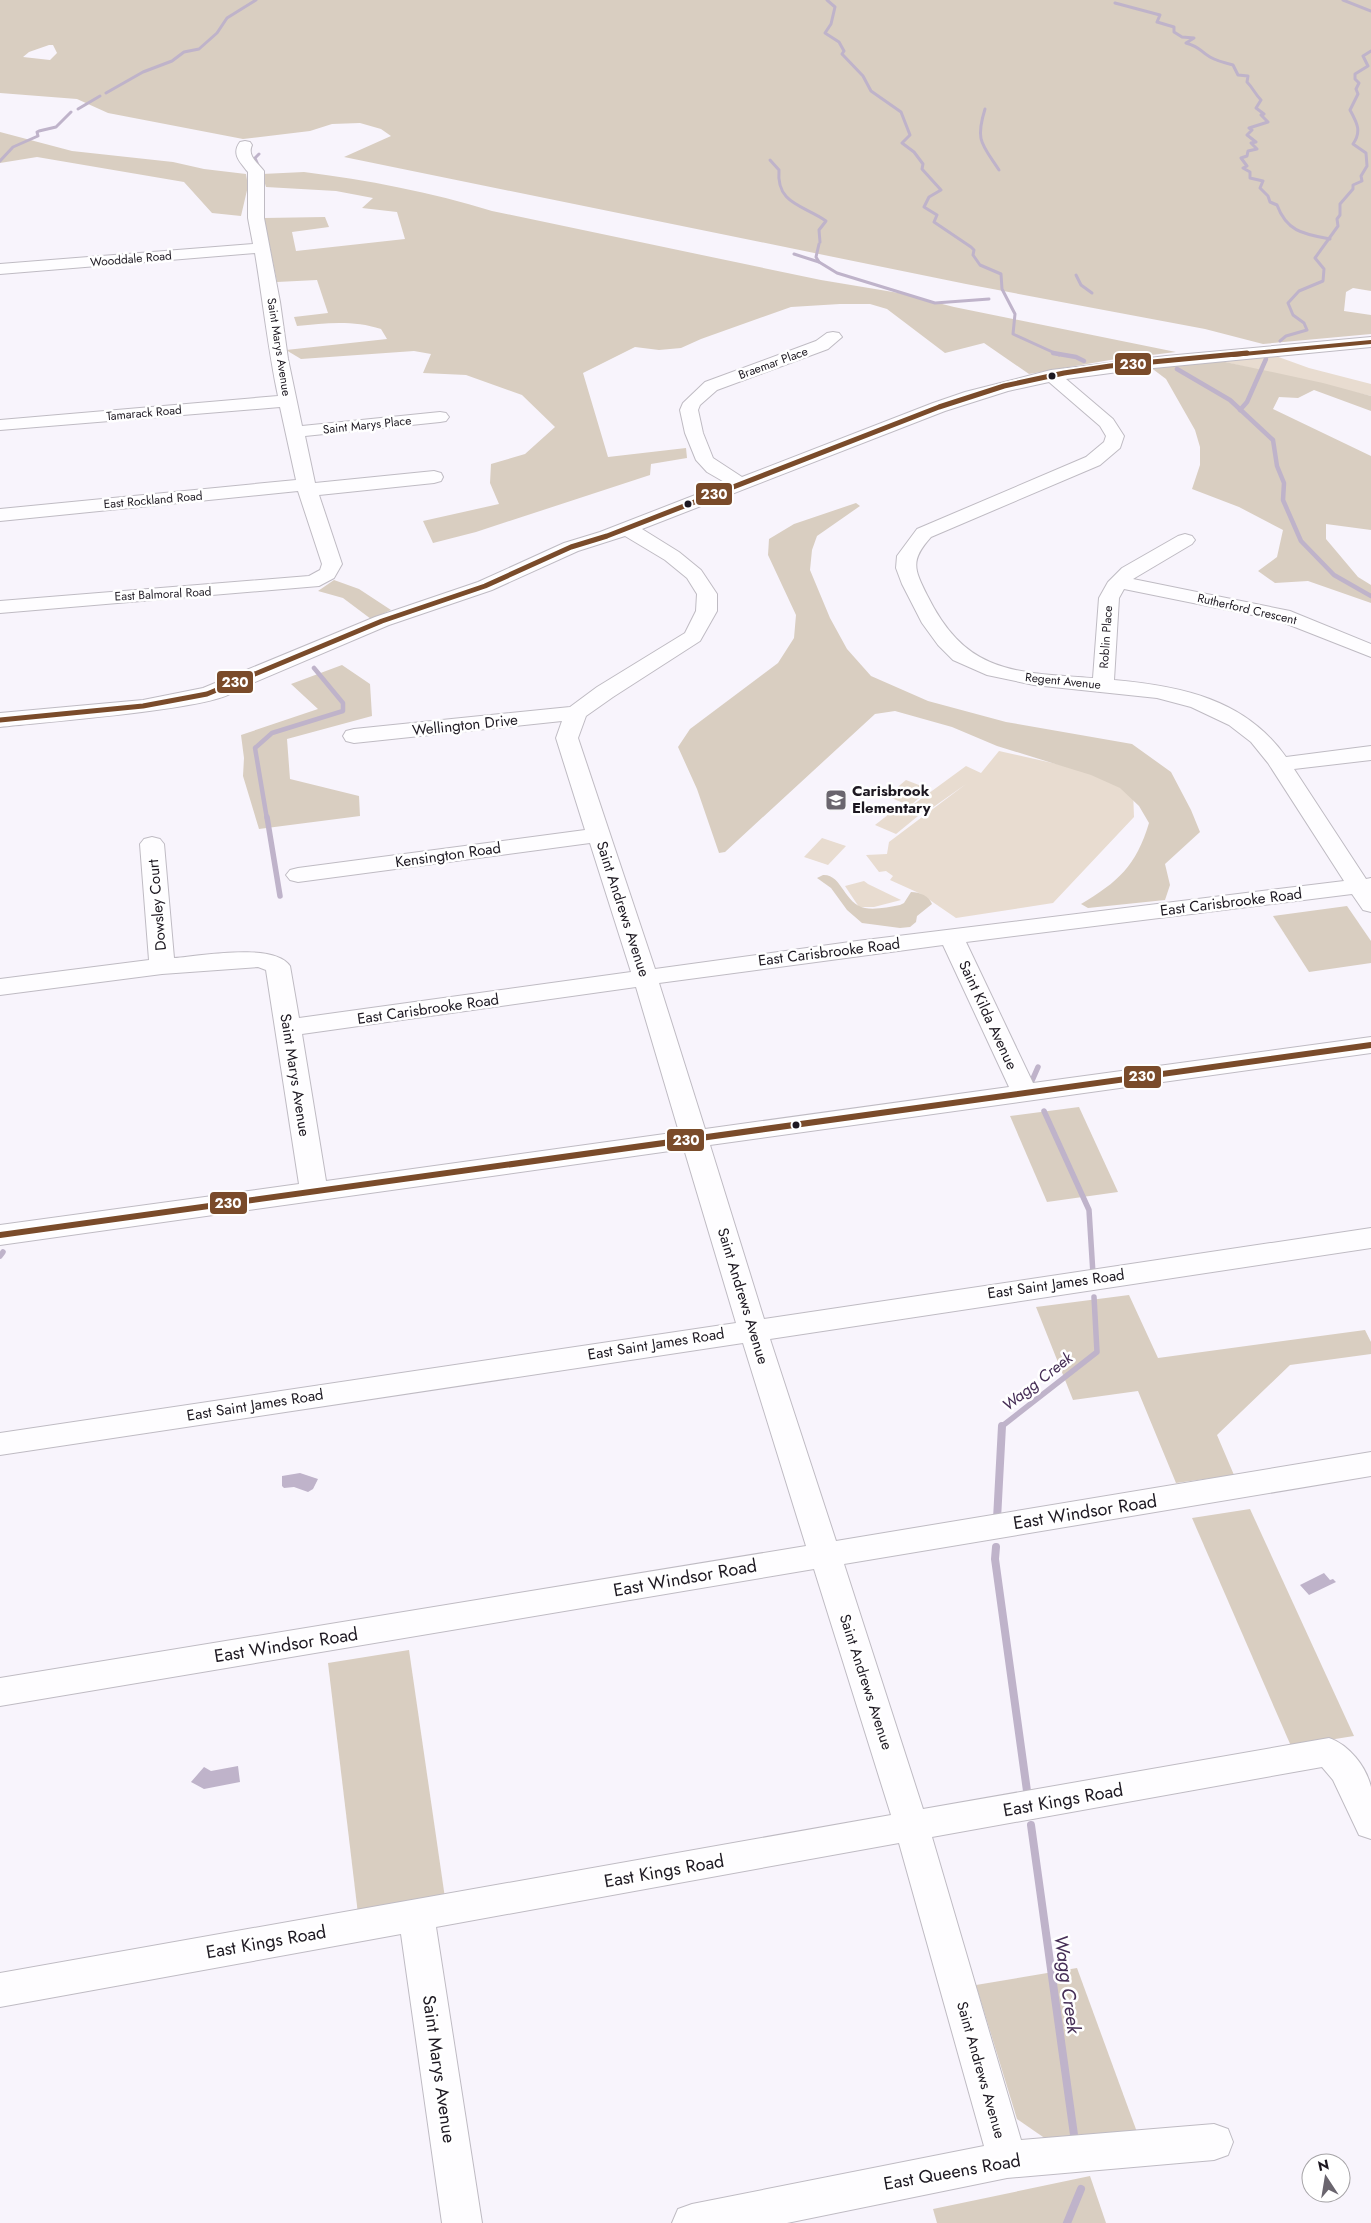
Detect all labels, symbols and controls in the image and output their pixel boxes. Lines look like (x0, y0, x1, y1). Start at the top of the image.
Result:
street label: Wooddale Road (89, 246, 173, 272)
street label: Saint Marys Avenue (262, 297, 296, 397)
street label: Braemar Place (736, 342, 810, 384)
line badge: 230 (1114, 352, 1152, 376)
text: 230 (1119, 354, 1147, 374)
unlabelled marker (1047, 371, 1057, 381)
street label: Tamarack Road (106, 401, 182, 425)
street label: Saint Marys Place (322, 411, 412, 439)
line badge: 230 (695, 482, 733, 506)
text: 230 (700, 484, 728, 504)
street label: East Rockland Road (103, 487, 203, 513)
unlabelled marker (683, 499, 693, 509)
street label: East Balmoral Road (114, 582, 212, 606)
street label: Rutherford Crescent (1196, 589, 1298, 629)
street label: Roblin Place (1095, 605, 1117, 669)
street label: Regent Avenue (1024, 668, 1102, 694)
line badge: 230 (216, 670, 254, 694)
text: 230 (221, 672, 249, 692)
street label: Wellington Drive (411, 708, 519, 741)
place label: Carisbrook Elementary (852, 780, 931, 819)
school or university icon: Carisbrook Elementary (824, 788, 848, 812)
street label: Kensington Road (394, 837, 502, 873)
street label: Saint Andrews Avenue (591, 838, 655, 980)
street label: Dowsley Court (142, 858, 172, 952)
street label: East Carisbrooke Road (1159, 882, 1303, 922)
street label: East Carisbrooke Road (757, 932, 901, 972)
street label: Saint Kilda Avenue (953, 957, 1023, 1073)
street label: East Carisbrooke Road (356, 988, 500, 1030)
street label: Saint Marys Avenue (274, 1012, 316, 1138)
line badge: 230 (1123, 1065, 1162, 1089)
text: 230 (1128, 1066, 1156, 1086)
unlabelled marker (791, 1120, 801, 1130)
line badge: 230 (666, 1128, 705, 1152)
text: 230 (672, 1130, 700, 1150)
line badge: 230 (209, 1191, 248, 1215)
text: 230 (214, 1193, 242, 1213)
street label: Saint Andrews Avenue (712, 1225, 774, 1367)
street label: East Saint James Road (986, 1263, 1126, 1305)
street label: East Saint James Road (586, 1322, 726, 1366)
water label: Wagg Creek (997, 1346, 1078, 1416)
street label: East Saint James Road (185, 1383, 325, 1427)
street label: East Windsor Road (1011, 1488, 1159, 1536)
street label: East Windsor Road (611, 1553, 759, 1603)
street label: Saint Andrews Avenue (834, 1611, 898, 1753)
street label: East Windsor Road (212, 1621, 360, 1669)
street label: East Kings Road (1001, 1777, 1125, 1823)
street label: East Kings Road (602, 1848, 726, 1894)
street label: East Kings Road (204, 1919, 328, 1965)
water label: Wagg Creek (1047, 1933, 1088, 2036)
street label: Saint Marys Avenue (416, 1993, 462, 2145)
street label: Saint Andrews Avenue (951, 1999, 1011, 2141)
street label: East Queens Road (881, 2147, 1023, 2197)
north arrow (1301, 2153, 1351, 2203)
text: N (1316, 2154, 1331, 2176)

